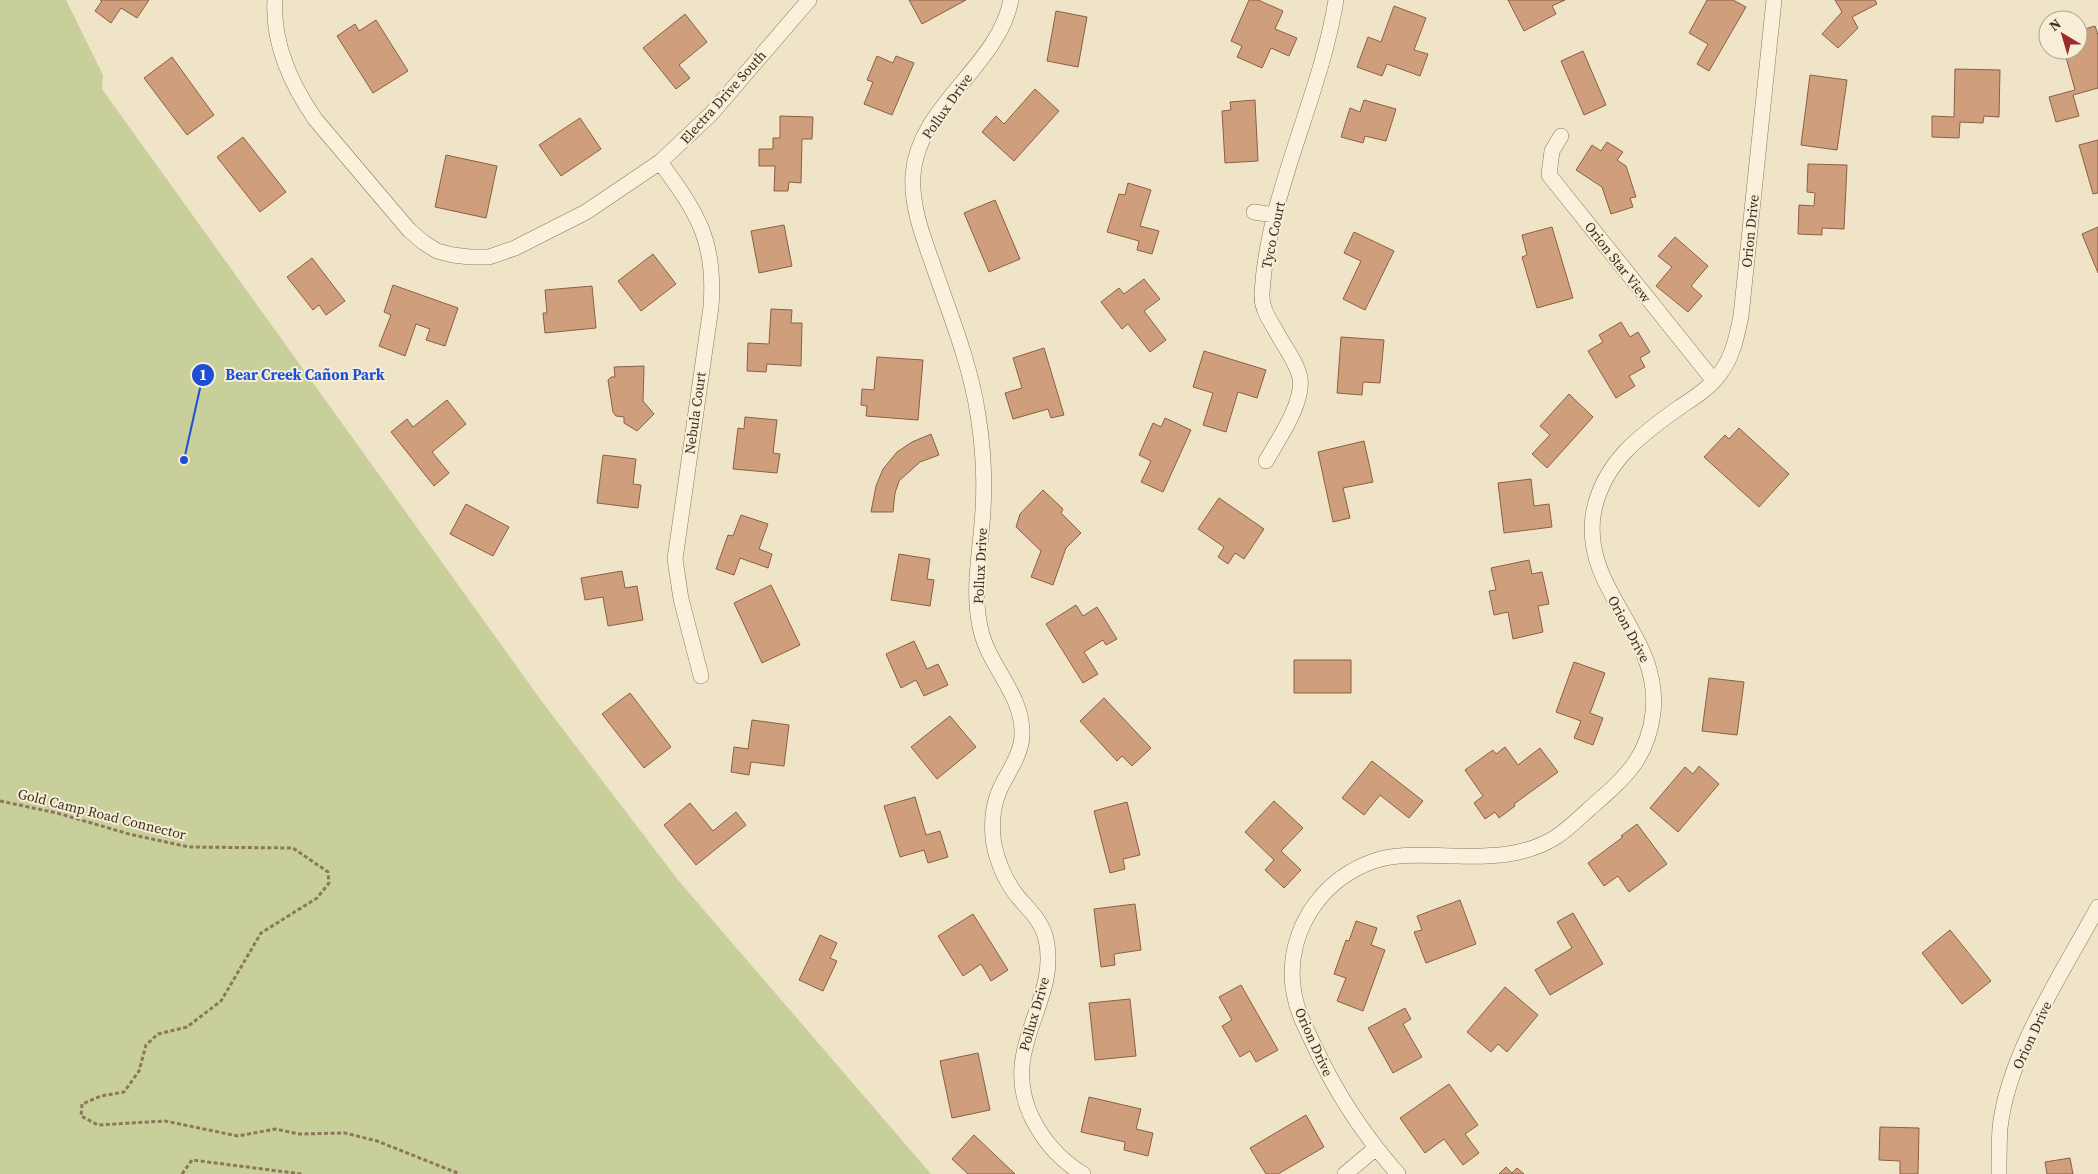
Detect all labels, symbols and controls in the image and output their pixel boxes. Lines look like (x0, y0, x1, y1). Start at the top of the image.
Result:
north arrow (2038, 10, 2088, 60)
text: N (2045, 14, 2065, 36)
street label: Electra Drive South (675, 46, 771, 148)
street label: Pollux Drive (917, 69, 977, 143)
street label: Orion Drive (1736, 194, 1764, 268)
street label: Tyco Court (1256, 199, 1290, 270)
street label: Orion Star View (1580, 217, 1656, 307)
callout: Bear Creek Cañon Park (190, 360, 395, 390)
text: 1 (199, 364, 207, 385)
text: Bear Creek Cañon Park (225, 364, 385, 385)
street label: Nebula Court (679, 370, 711, 455)
street label: Pollux Drive (968, 527, 992, 605)
street label: Orion Drive (1603, 592, 1655, 666)
street label: Gold Camp Road Connector (16, 783, 188, 845)
street label: Pollux Drive (1014, 975, 1054, 1053)
street label: Orion Drive (2007, 998, 2057, 1072)
street label: Orion Drive (1290, 1005, 1338, 1079)

